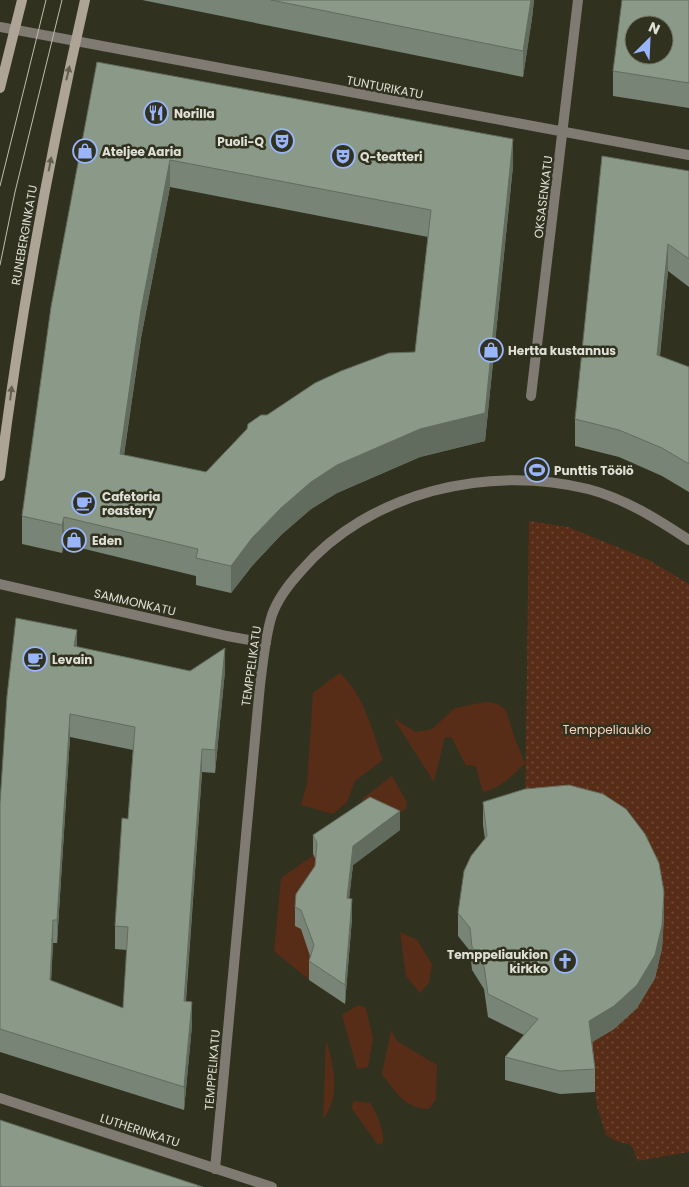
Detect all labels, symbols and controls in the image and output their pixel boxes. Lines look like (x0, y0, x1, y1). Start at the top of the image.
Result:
north arrow (624, 15, 674, 65)
text: N (645, 17, 663, 39)
one-way arrow (64, 65, 72, 80)
street label: TUNTURIKATU (345, 71, 425, 103)
restaurant icon: Norilla (143, 100, 169, 126)
place label: Norilla (174, 105, 215, 122)
theatre icon: Puoli-Q (269, 128, 295, 154)
place label: Puoli-Q (217, 133, 265, 150)
shop icon: Ateljee Aaria (72, 138, 98, 164)
place label: Ateljee Aaria (102, 143, 181, 160)
theatre icon: Q-teatteri (330, 143, 356, 169)
place label: Q-teatteri (360, 148, 423, 165)
street label: OKSASENKATU (529, 155, 557, 239)
one-way arrow (46, 156, 54, 171)
street label: RUNEBERGINKATU (7, 184, 41, 286)
shop icon: Hertta kustannus (478, 337, 504, 363)
place label: Hertta kustannus (508, 342, 616, 359)
one-way arrow (7, 384, 15, 400)
sports icon: Punttis Töölö (524, 457, 550, 483)
place label: Punttis Töölö (554, 462, 634, 479)
place label: Cafetoria roastery (102, 488, 160, 519)
cafe icon: Cafetoria roastery (71, 490, 97, 516)
shop icon: Eden (61, 527, 87, 553)
place label: Eden (92, 532, 122, 549)
street label: SAMMONKATU (92, 584, 178, 620)
street label: TEMPPELIKATU (237, 625, 265, 707)
cafe icon: Levain (22, 646, 48, 672)
place label: Levain (52, 651, 92, 668)
park label: Temppeliaukio (563, 721, 652, 738)
place label: Temppeliaukion kirkko (447, 946, 548, 977)
church icon: Temppeliaukion kirkko (552, 948, 578, 974)
street label: TEMPPELIKATU (200, 1029, 224, 1111)
street label: LUTHERINKATU (98, 1109, 182, 1151)

